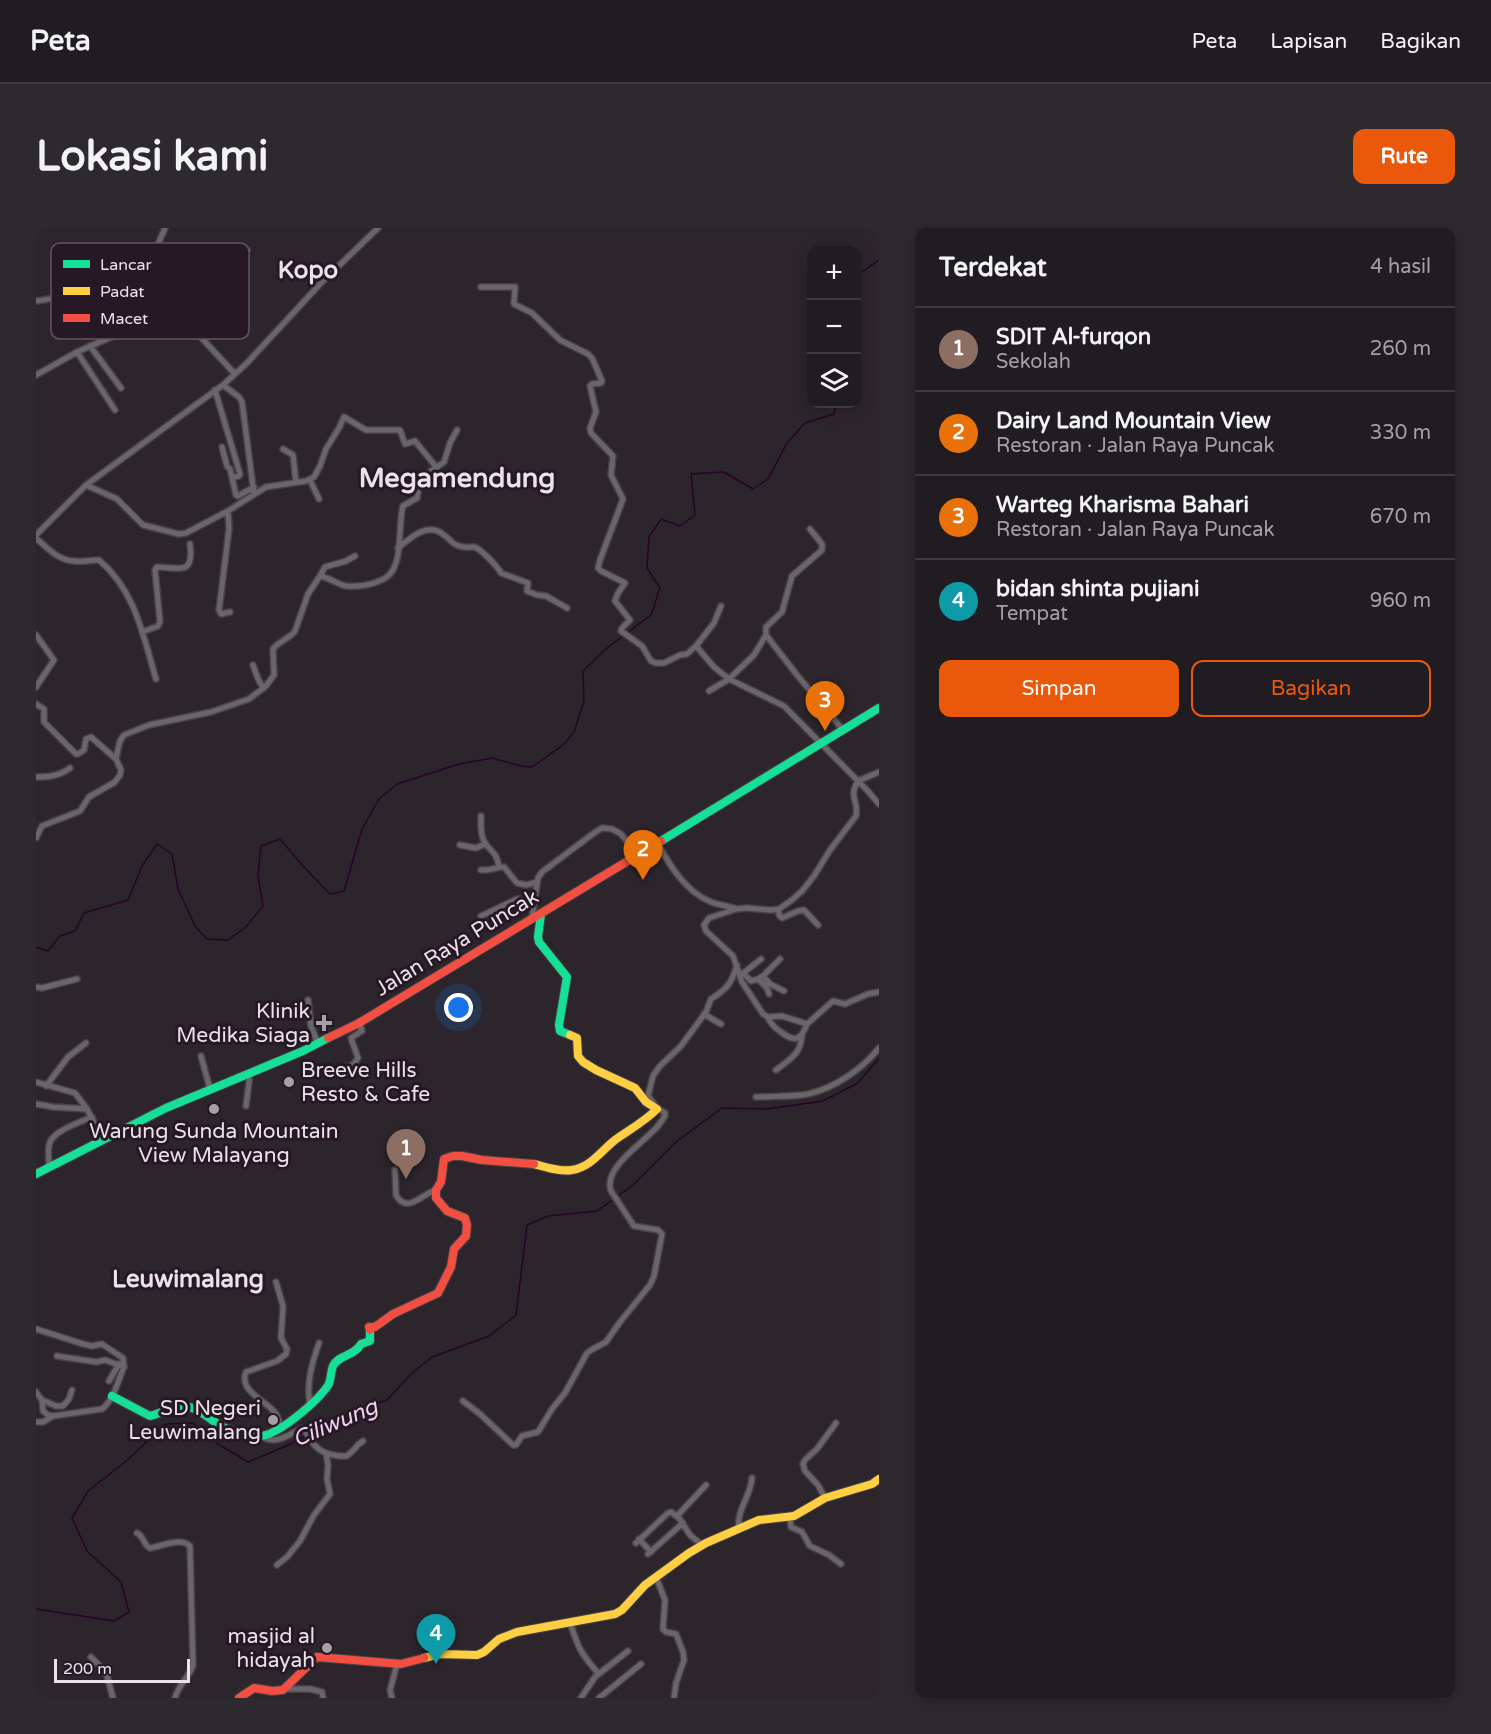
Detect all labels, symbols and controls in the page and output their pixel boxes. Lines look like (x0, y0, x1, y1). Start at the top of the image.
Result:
text: Peta (30, 24, 91, 58)
text: Peta (1192, 29, 1237, 54)
text: Lapisan (1270, 29, 1347, 54)
text: Bagikan (1380, 29, 1461, 54)
button: Rute (1353, 129, 1455, 184)
text: Lokasi kami (36, 131, 268, 182)
legend (51, 243, 249, 339)
map controls (807, 246, 861, 408)
button: + (807, 246, 861, 300)
text: Terdekat (939, 252, 1047, 283)
text: Lancar (100, 255, 152, 275)
text: 4 hasil (1370, 255, 1431, 279)
district label: Kopo (278, 256, 338, 285)
text: Padat (100, 282, 144, 302)
button: − (807, 300, 861, 354)
text: Macet (100, 309, 148, 329)
text: SDIT Al-furqon (996, 324, 1151, 350)
text: 1 (952, 337, 965, 361)
text: 260 m (1370, 337, 1431, 361)
text: Sekolah (996, 350, 1071, 374)
button: layers (807, 354, 861, 408)
text: Dairy Land Mountain View (996, 408, 1271, 434)
text: 2 (952, 421, 965, 445)
text: 330 m (1370, 421, 1431, 445)
text: Restoran · Jalan Raya Puncak (996, 434, 1274, 458)
district label: Megamendung (359, 462, 555, 495)
text: Warteg Kharisma Bahari (996, 492, 1249, 518)
text: 3 (952, 505, 965, 529)
text: 670 m (1370, 505, 1431, 529)
text: Restoran · Jalan Raya Puncak (996, 518, 1274, 542)
text: bidan shinta pujiani (996, 576, 1199, 602)
text: 4 (952, 589, 965, 613)
text: 960 m (1370, 589, 1431, 613)
text: Tempat (996, 602, 1068, 626)
button: Simpan (939, 660, 1179, 717)
button: Bagikan (1191, 660, 1431, 717)
pin: 3 (806, 682, 844, 731)
pin: 2 (624, 830, 662, 880)
street label: Jalan Raya Puncak (371, 884, 543, 1002)
your location (444, 993, 473, 1022)
place label: Klinik Medika Siaga (176, 999, 310, 1048)
marker: Klinik Medika Siaga (315, 1014, 333, 1032)
place label: Breeve Hills Resto & Cafe (301, 1058, 430, 1107)
marker: Breeve Hills Resto & Cafe (282, 1075, 296, 1089)
marker: Warung Sunda Mountain View Malayang (207, 1102, 221, 1116)
place label: Warung Sunda Mountain View Malayang (89, 1119, 339, 1168)
pin: 1 (386, 1130, 425, 1179)
district label: Leuwimalang (112, 1265, 264, 1294)
water label: Ciliwung (289, 1393, 382, 1453)
place label: SD Negeri Leuwimalang (128, 1396, 261, 1445)
marker: SD Negeri Leuwimalang (266, 1413, 280, 1427)
pin: 4 (416, 1614, 456, 1664)
place label: masjid al hidayah (228, 1624, 315, 1673)
marker: masjid al hidayah (320, 1641, 334, 1655)
scale bar (54, 1656, 190, 1684)
text: 200 m (63, 1659, 112, 1679)

